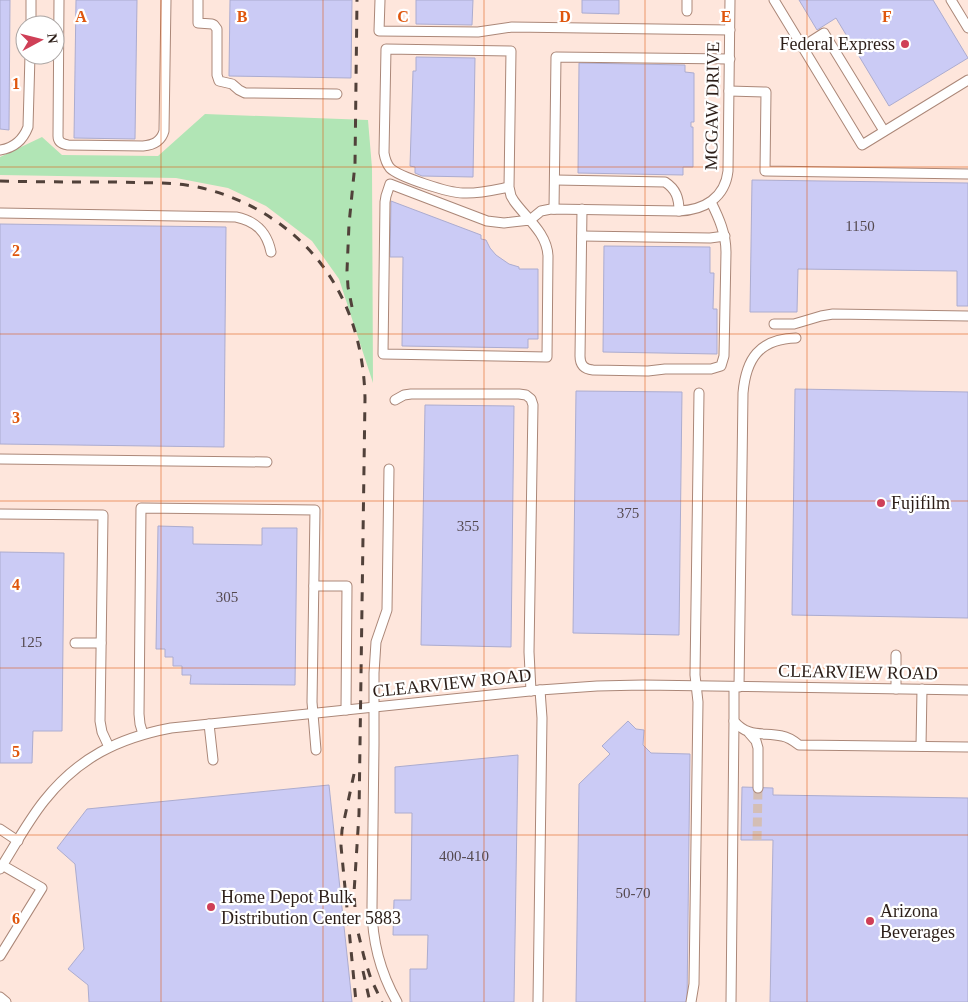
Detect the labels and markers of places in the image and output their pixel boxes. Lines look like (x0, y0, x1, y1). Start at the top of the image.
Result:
place label: Federal Express (780, 34, 895, 54)
marker: Federal Express (899, 38, 911, 50)
place label: Fujifilm (891, 493, 950, 513)
marker: Fujifilm (875, 497, 887, 509)
place label: Home Depot Bulk Distribution Center 5883 (221, 887, 401, 928)
marker: Home Depot Bulk Distribution Center 5883 (205, 901, 217, 913)
place label: Arizona Beverages (880, 901, 955, 942)
marker: Arizona Beverages (864, 915, 876, 927)

